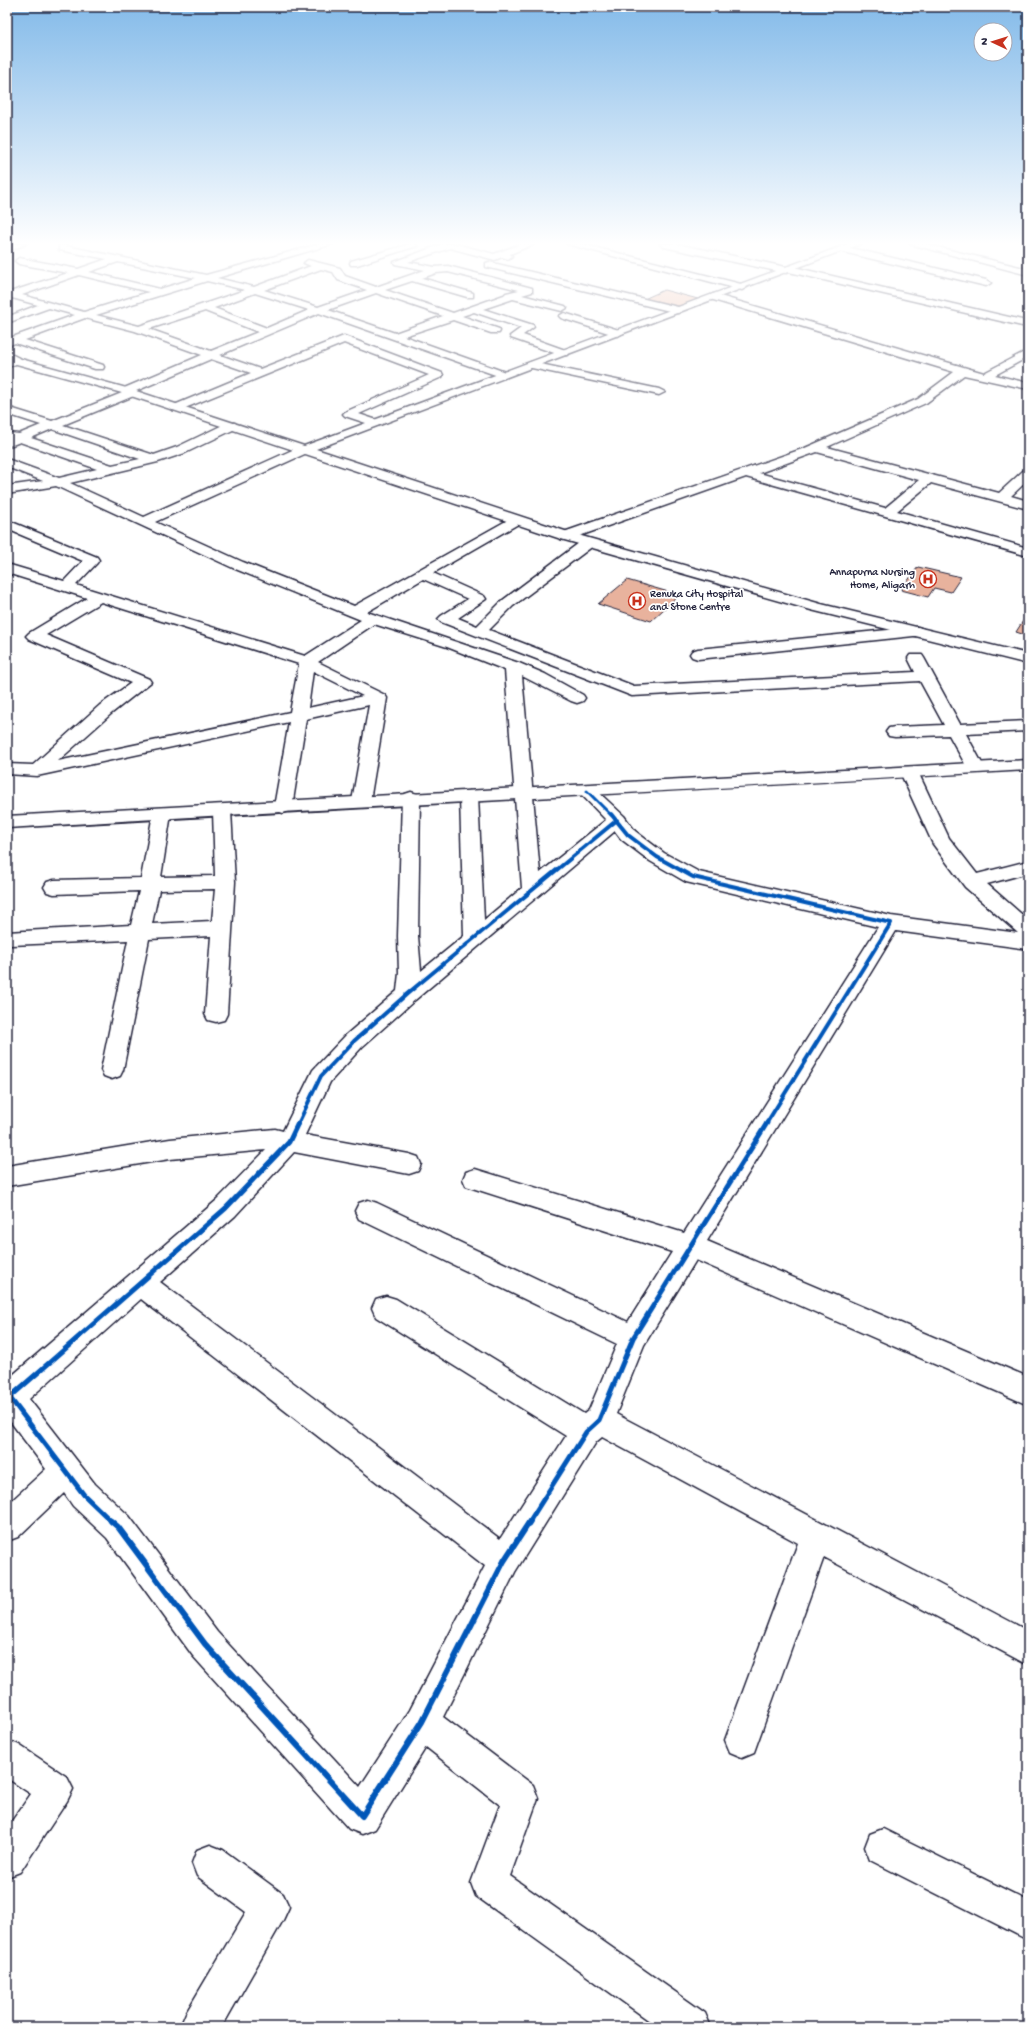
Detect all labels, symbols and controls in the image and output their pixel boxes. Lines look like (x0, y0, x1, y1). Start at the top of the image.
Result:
north arrow (973, 22, 1013, 62)
text: N (979, 37, 991, 45)
place label: Annapurna Nursing Home, Aligarh (829, 567, 915, 592)
hospital icon: Annapurna Nursing Home, Aligarh (918, 569, 938, 589)
place label: Renuka City Hospital and Stone Centre (650, 589, 744, 614)
hospital icon: Renuka City Hospital and Stone Centre (627, 591, 647, 611)

